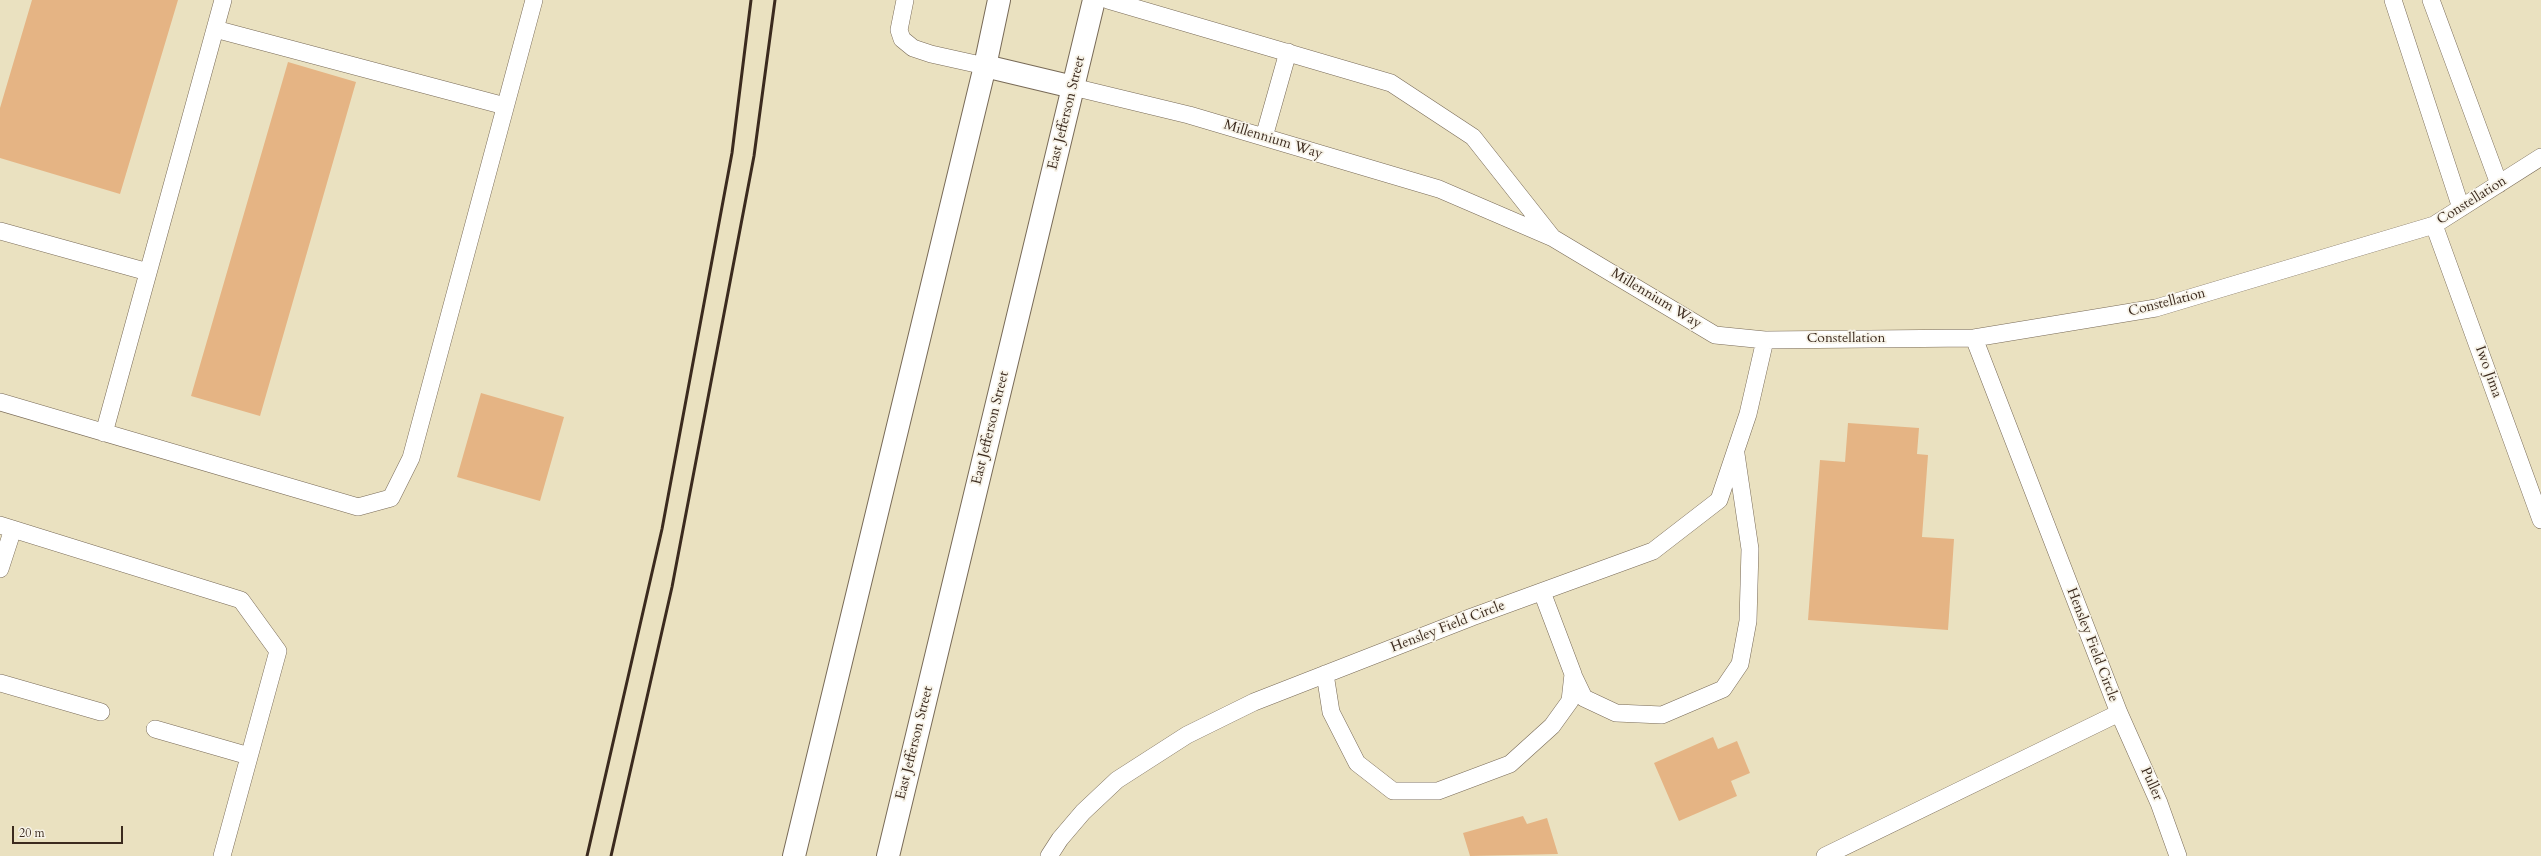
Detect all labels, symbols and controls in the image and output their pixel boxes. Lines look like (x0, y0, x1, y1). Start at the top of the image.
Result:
street label: East Jefferson Street (1045, 55, 1089, 171)
street label: Millennium Way (1221, 117, 1325, 163)
street label: Constellation (2434, 173, 2510, 229)
street label: Millennium Way (1608, 265, 1704, 333)
street label: Constellation (2127, 285, 2207, 321)
street label: Constellation (1807, 331, 1885, 347)
street label: Iwo Jima (2471, 344, 2505, 400)
street label: East Jefferson Street (969, 370, 1013, 486)
street label: Hensley Field Circle (2062, 586, 2122, 704)
street label: Hensley Field Circle (1389, 597, 1507, 657)
street label: East Jefferson Street (893, 685, 937, 801)
street label: Puller (2136, 765, 2166, 803)
scale bar (14, 818, 125, 844)
text: 20 m (19, 825, 45, 841)

